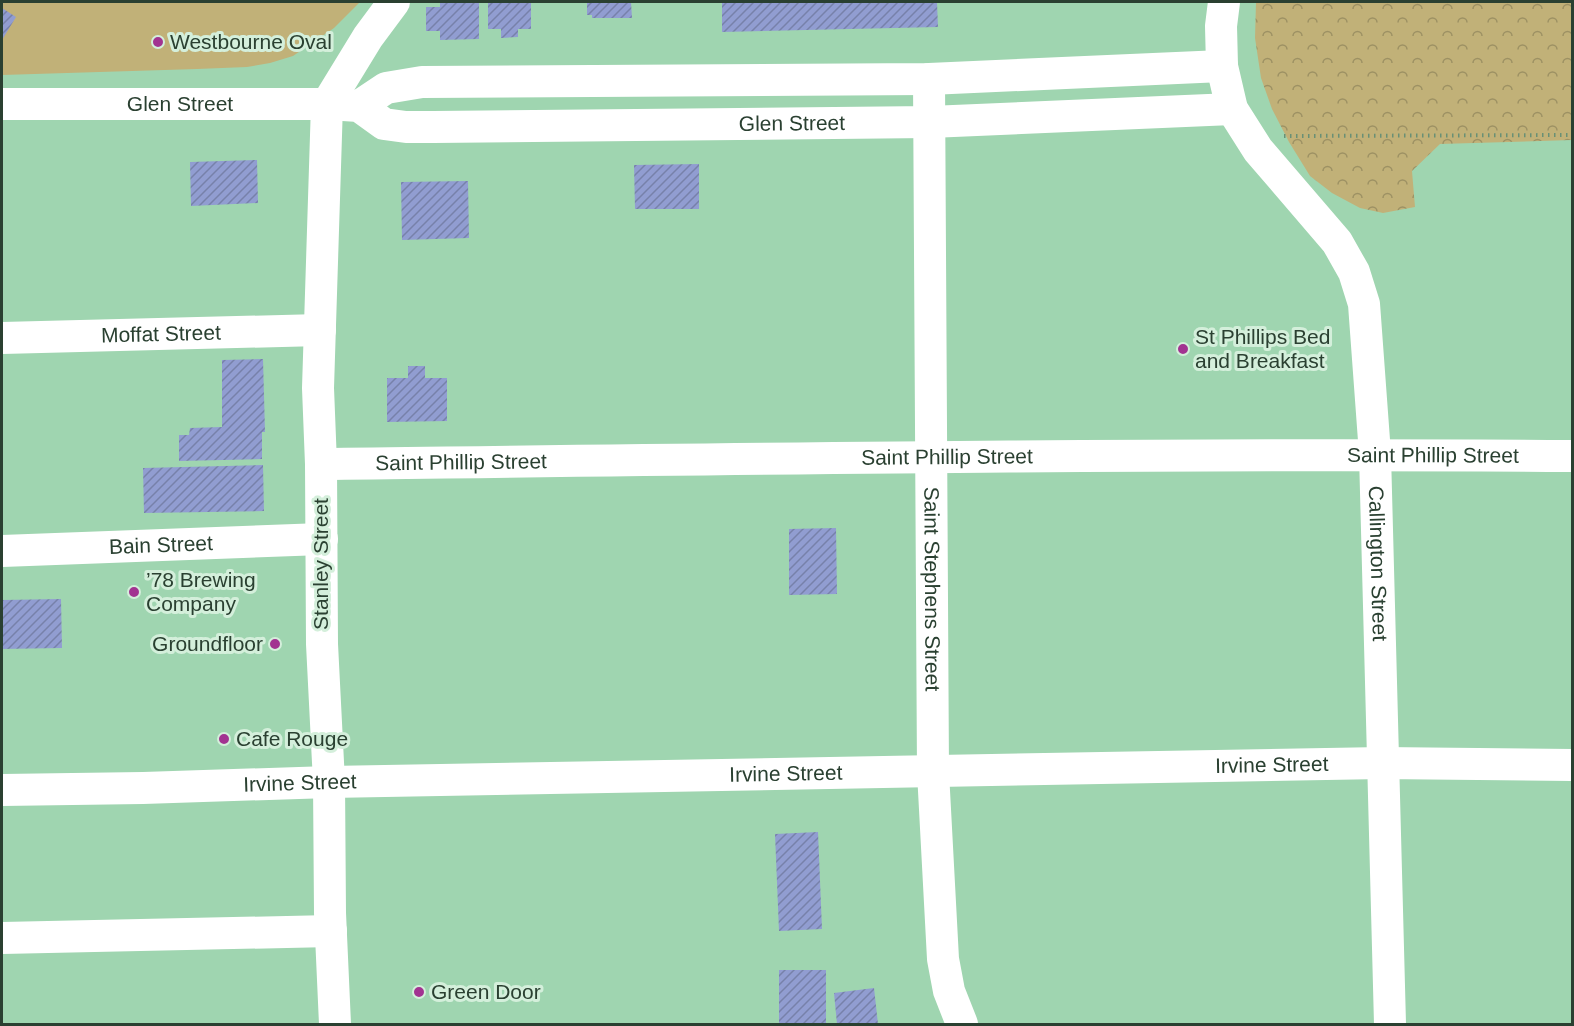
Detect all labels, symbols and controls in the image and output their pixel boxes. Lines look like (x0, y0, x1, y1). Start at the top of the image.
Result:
place label: Westbourne Oval (170, 30, 332, 53)
marker: Westbourne Oval (151, 35, 165, 49)
street label: Glen Street (127, 92, 233, 115)
street label: Glen Street (739, 111, 845, 135)
street label: Moffat Street (101, 320, 221, 347)
place label: St Phillips Bed and Breakfast (1195, 325, 1330, 372)
marker: St Phillips Bed and Breakfast (1176, 342, 1190, 356)
street label: Saint Phillip Street (1347, 443, 1519, 467)
street label: Saint Phillip Street (861, 444, 1033, 469)
street label: Saint Phillip Street (375, 449, 547, 474)
street label: Callington Street (1365, 485, 1392, 642)
street label: Saint Stephens Street (920, 487, 945, 691)
street label: Stanley Street (309, 498, 332, 630)
street label: Bain Street (108, 531, 213, 558)
place label: ’78 Brewing Company (146, 568, 256, 615)
marker: ’78 Brewing Company (127, 585, 141, 599)
place label: Groundfloor (152, 632, 263, 655)
marker: Groundfloor (268, 637, 282, 651)
place label: Cafe Rouge (236, 727, 348, 750)
marker: Cafe Rouge (217, 732, 231, 746)
street label: Irvine Street (1215, 752, 1329, 777)
street label: Irvine Street (729, 761, 843, 786)
street label: Irvine Street (243, 770, 357, 796)
place label: Green Door (431, 980, 541, 1003)
marker: Green Door (412, 985, 426, 999)

